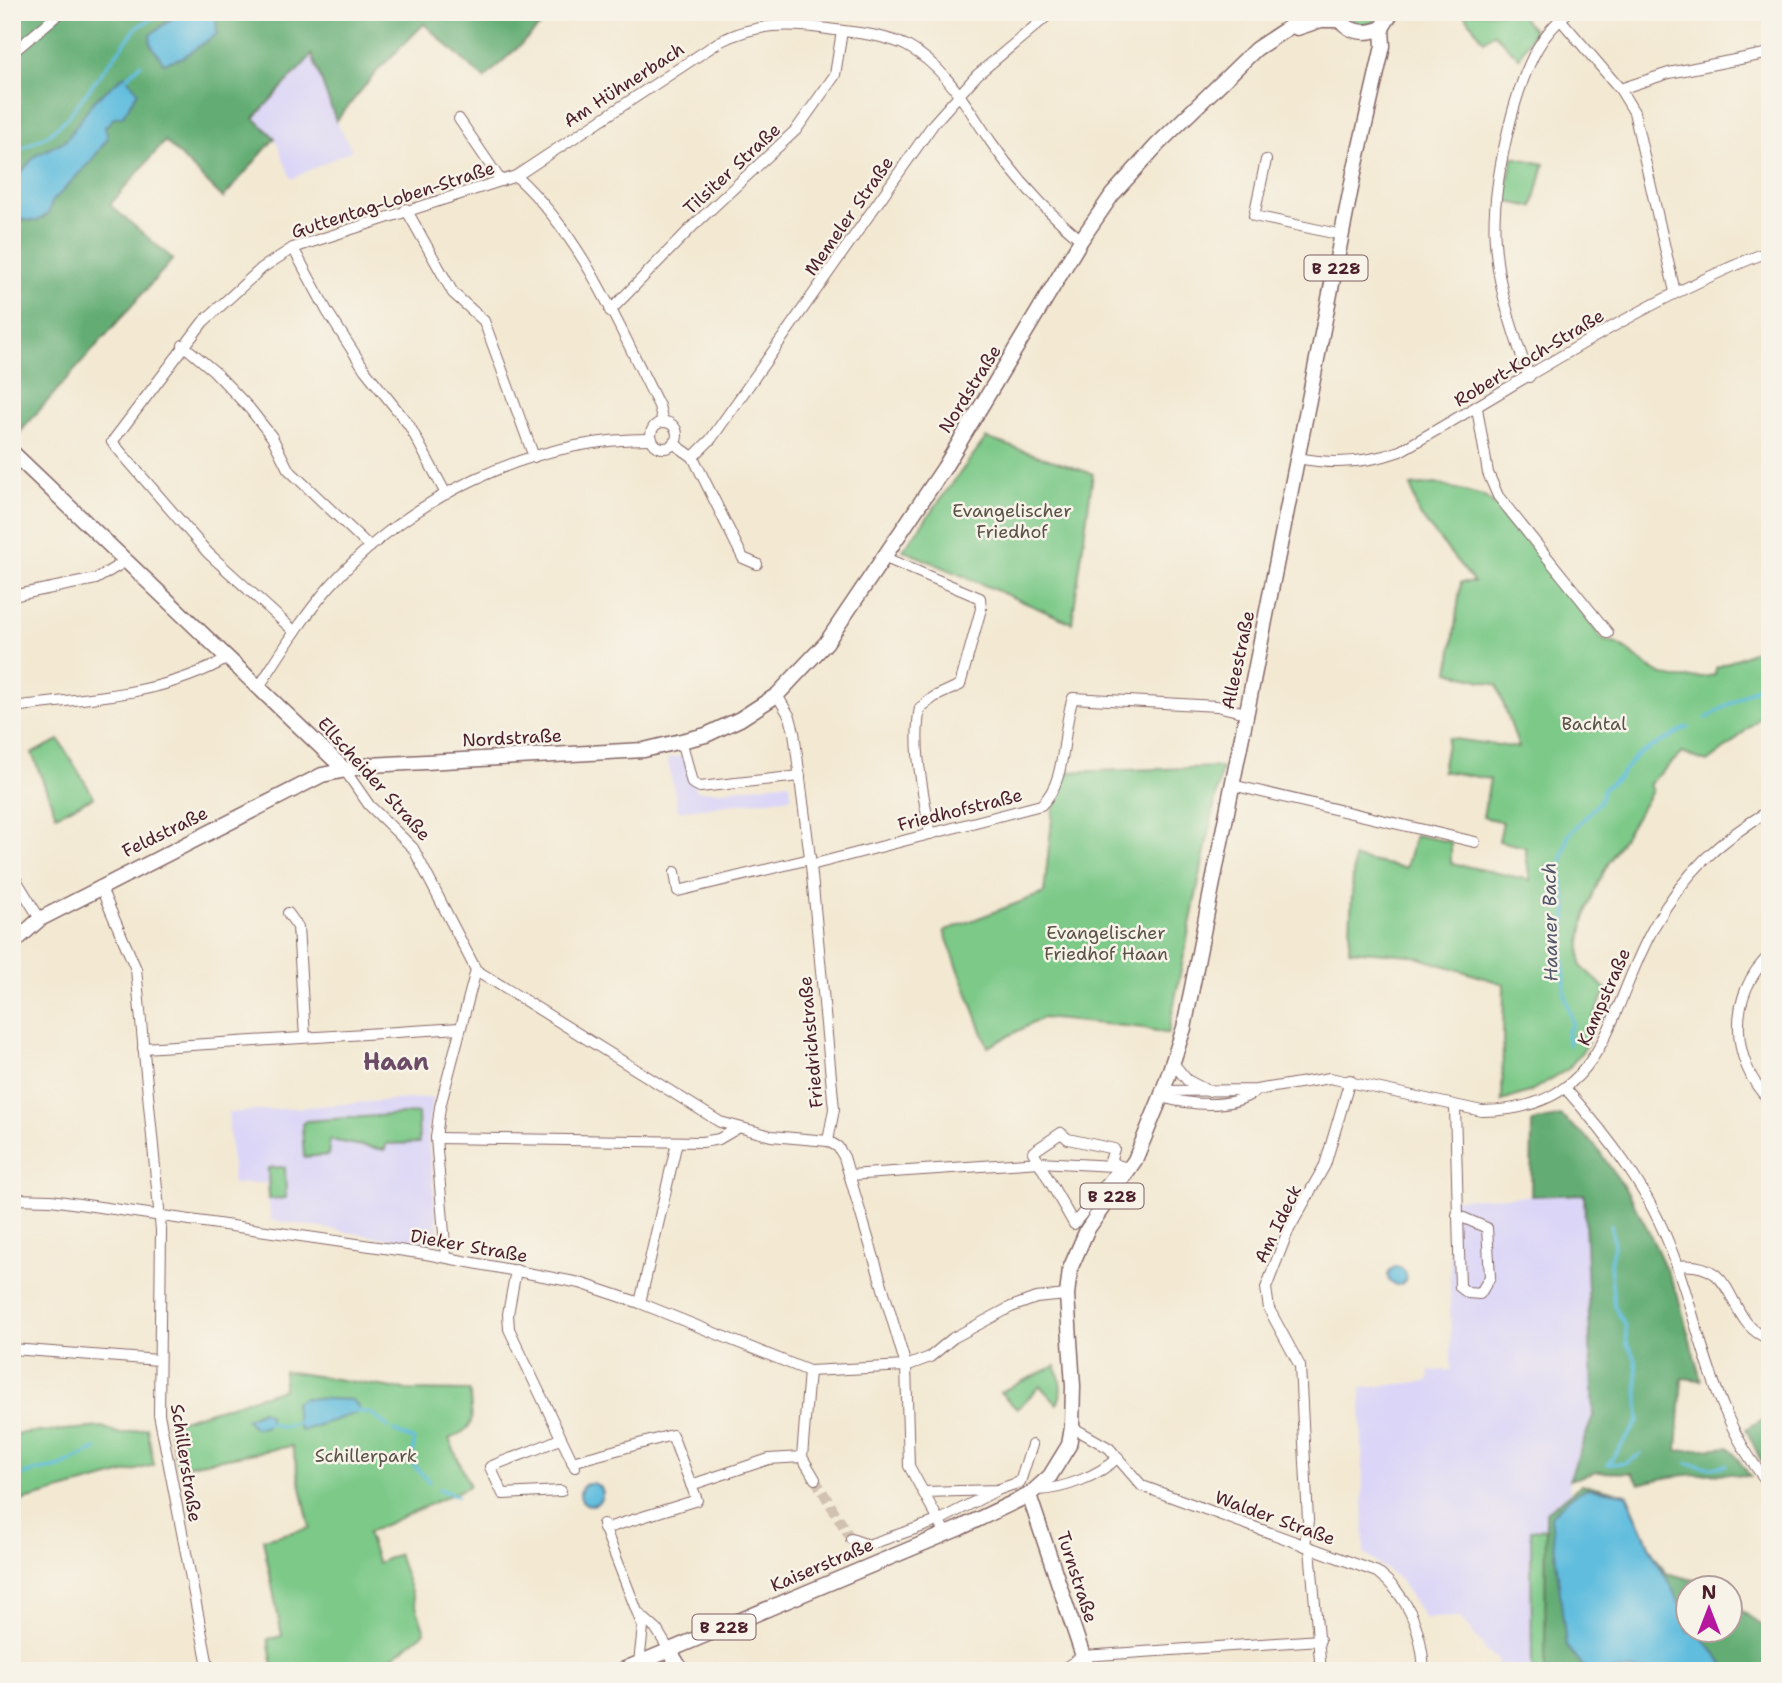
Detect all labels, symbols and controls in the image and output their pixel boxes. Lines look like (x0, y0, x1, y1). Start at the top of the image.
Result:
street label: Am Hühnerbach (559, 37, 689, 133)
street label: Tilsiter Straße (678, 118, 786, 220)
street label: Memeler Straße (799, 152, 899, 280)
street label: Guttentag-Loben-Straße (288, 156, 498, 244)
road number: B 228 (1304, 256, 1368, 280)
street label: Robert-Koch-Straße (1449, 304, 1609, 412)
street label: Nordstraße (933, 340, 1007, 438)
park label: Evangelischer Friedhof (952, 499, 1072, 544)
street label: Alleestraße (1216, 608, 1260, 712)
street label: Ellscheider Straße (312, 712, 436, 846)
park label: Bachtal (1561, 712, 1627, 736)
street label: Nordstraße (461, 723, 563, 753)
street label: Friedhofstraße (895, 783, 1025, 837)
street label: Feldstraße (118, 801, 212, 863)
water label: Haaner Bach (1536, 862, 1564, 982)
park label: Evangelischer Friedhof Haan (1044, 921, 1168, 966)
street label: Kampstraße (1572, 944, 1636, 1050)
street label: Friedrichstraße (793, 975, 829, 1109)
district label: Haan (363, 1046, 429, 1078)
street label: Am Ideck (1249, 1181, 1307, 1267)
road number: B 228 (1080, 1184, 1144, 1208)
street label: Dieker Straße (408, 1224, 530, 1268)
street label: Schillerstraße (165, 1402, 207, 1524)
park label: Schillerpark (315, 1444, 417, 1468)
street label: Walder Straße (1211, 1485, 1339, 1551)
street label: Turnstraße (1051, 1528, 1103, 1626)
street label: Kaiserstraße (767, 1532, 877, 1598)
north arrow (1674, 1574, 1744, 1644)
text: N (1701, 1580, 1717, 1605)
road number: B 228 (692, 1614, 756, 1639)

